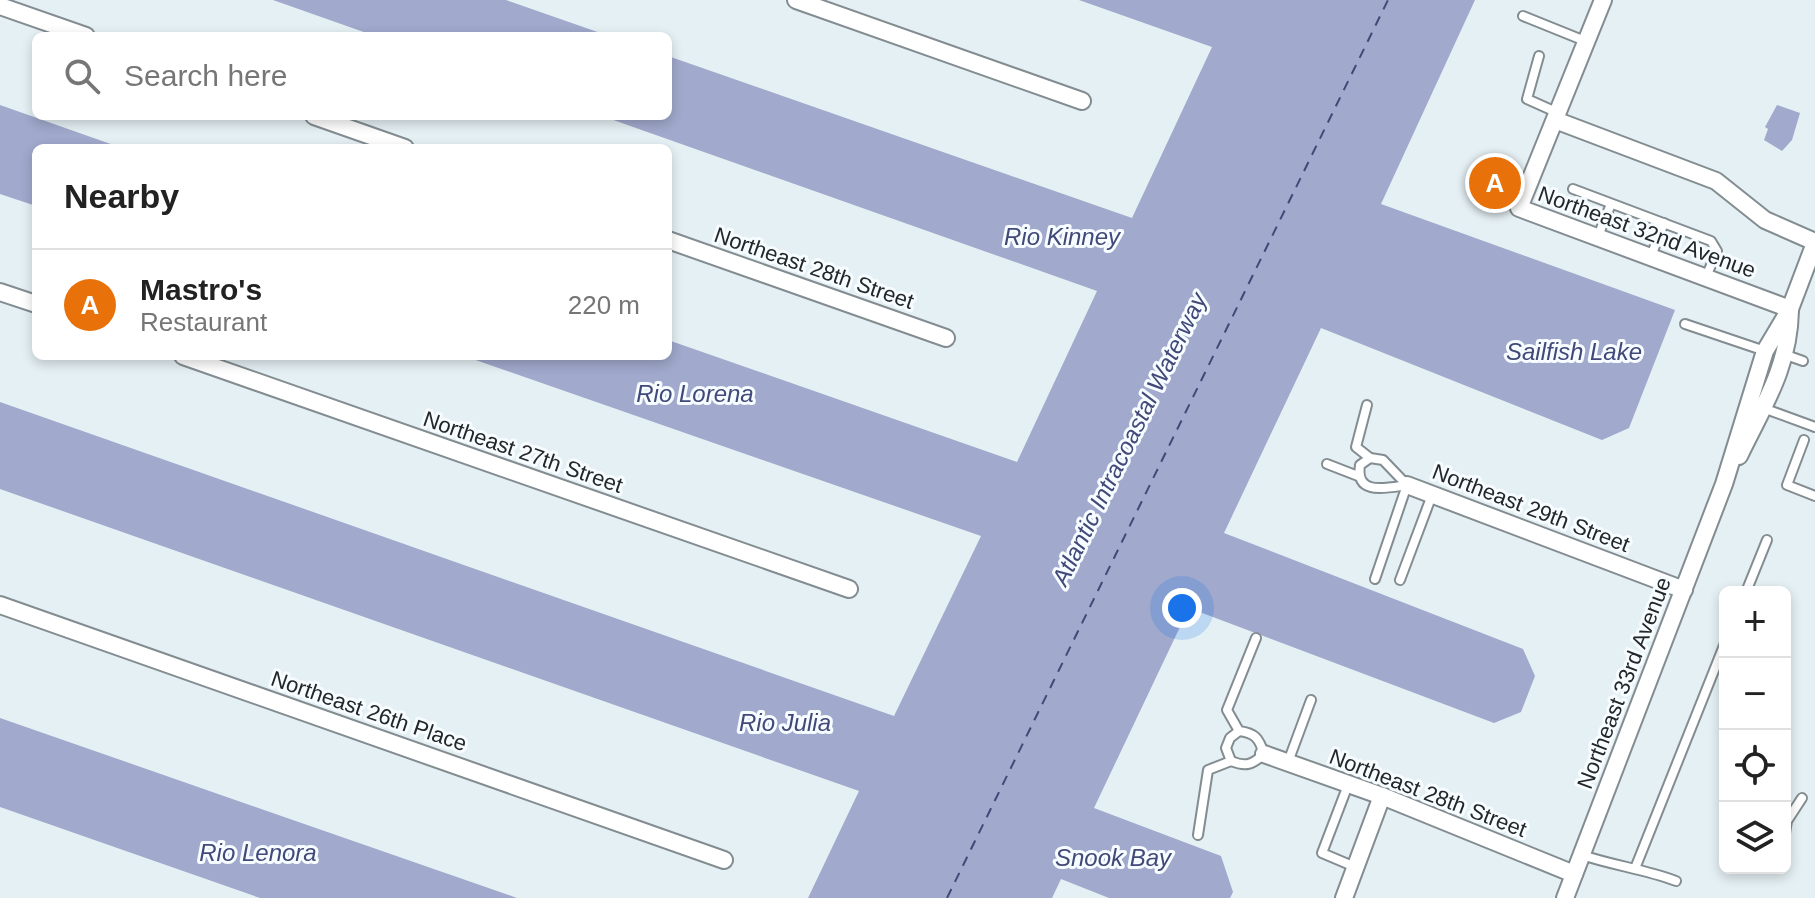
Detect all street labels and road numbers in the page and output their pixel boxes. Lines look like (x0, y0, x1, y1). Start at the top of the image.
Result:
street label: Northeast 32nd Avenue (1535, 181, 1759, 283)
street label: Northeast 28th Street (711, 222, 917, 314)
street label: Northeast 27th Street (420, 406, 626, 498)
street label: Northeast 29th Street (1429, 459, 1633, 557)
street label: Northeast 33rd Avenue (1572, 574, 1676, 792)
street label: Northeast 26th Place (268, 666, 470, 756)
street label: Northeast 28th Street (1326, 744, 1530, 842)

